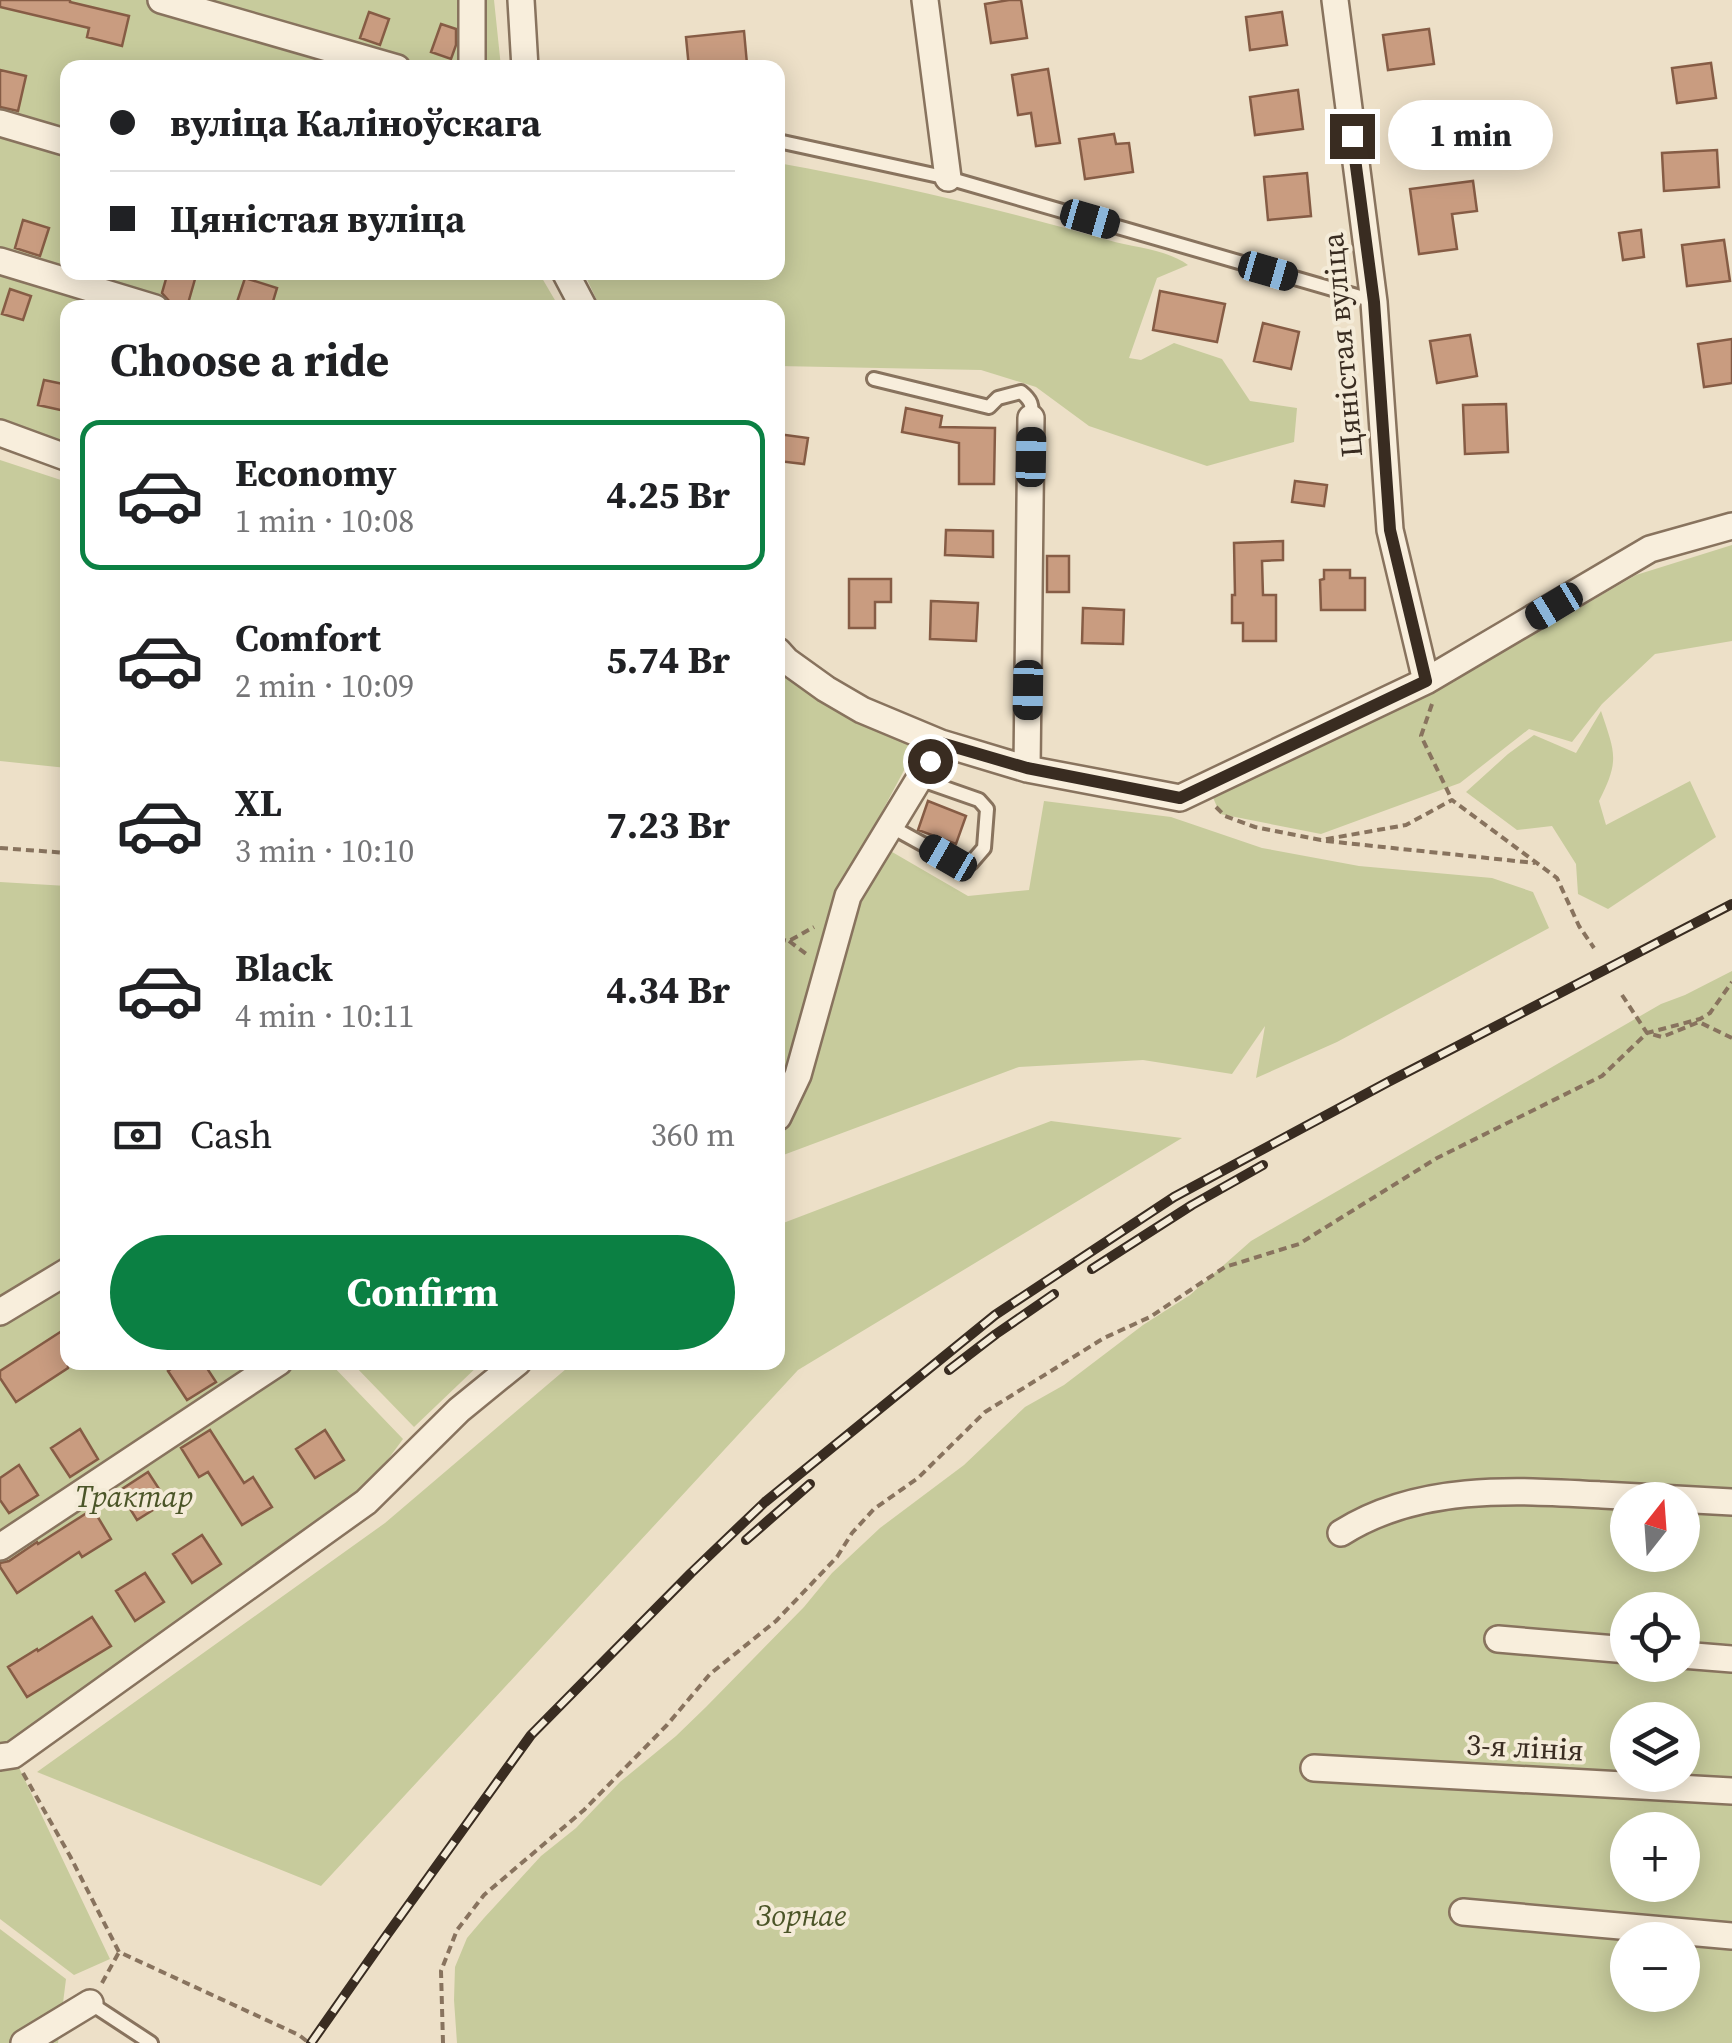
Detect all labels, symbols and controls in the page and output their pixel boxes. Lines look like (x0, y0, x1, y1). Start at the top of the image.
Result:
text: вуліца Каліноўскага (170, 97, 541, 149)
callout: 1 min (1387, 101, 1552, 171)
text: 1 min (1429, 113, 1512, 157)
route end (1330, 114, 1375, 159)
text: Цяністая вуліца (170, 193, 465, 245)
car (1057, 196, 1123, 242)
street label: Цяністая вуліца (1312, 230, 1372, 459)
car (1235, 248, 1301, 294)
text: Choose a ride (110, 329, 389, 391)
car (1015, 427, 1047, 487)
text: Economy (235, 447, 397, 499)
icon: car (115, 450, 205, 540)
text: 4.25 Br (606, 469, 730, 521)
text: 1 min · 10:08 (235, 499, 414, 543)
car (1521, 578, 1587, 634)
text: Comfort (235, 612, 381, 664)
icon: car (115, 615, 205, 705)
text: 5.74 Br (606, 634, 730, 686)
car (1012, 660, 1044, 720)
text: 2 min · 10:09 (235, 664, 414, 708)
route start (908, 739, 953, 784)
text: XL (235, 777, 282, 829)
icon: car (115, 780, 205, 870)
text: 7.23 Br (606, 799, 730, 851)
text: 3 min · 10:10 (235, 829, 414, 873)
car (915, 830, 981, 886)
text: Black (235, 942, 333, 994)
icon: car (115, 945, 205, 1035)
text: 4.34 Br (606, 964, 730, 1016)
text: 4 min · 10:11 (235, 994, 414, 1038)
icon: cash (110, 1108, 165, 1163)
text: Cash (190, 1109, 272, 1161)
text: 360 m (651, 1113, 735, 1157)
button: Confirm (110, 1235, 735, 1350)
park label: Трактар (75, 1476, 193, 1517)
north arrow (1610, 1482, 1700, 1572)
map controls (1610, 1482, 1700, 2012)
button: locate (1610, 1592, 1700, 1682)
button: layers (1610, 1702, 1700, 1792)
street label: 3-я лінія (1465, 1723, 1585, 1771)
button: + (1610, 1812, 1700, 1902)
park label: Зорнае (756, 1895, 846, 1936)
button: − (1610, 1922, 1700, 2012)

